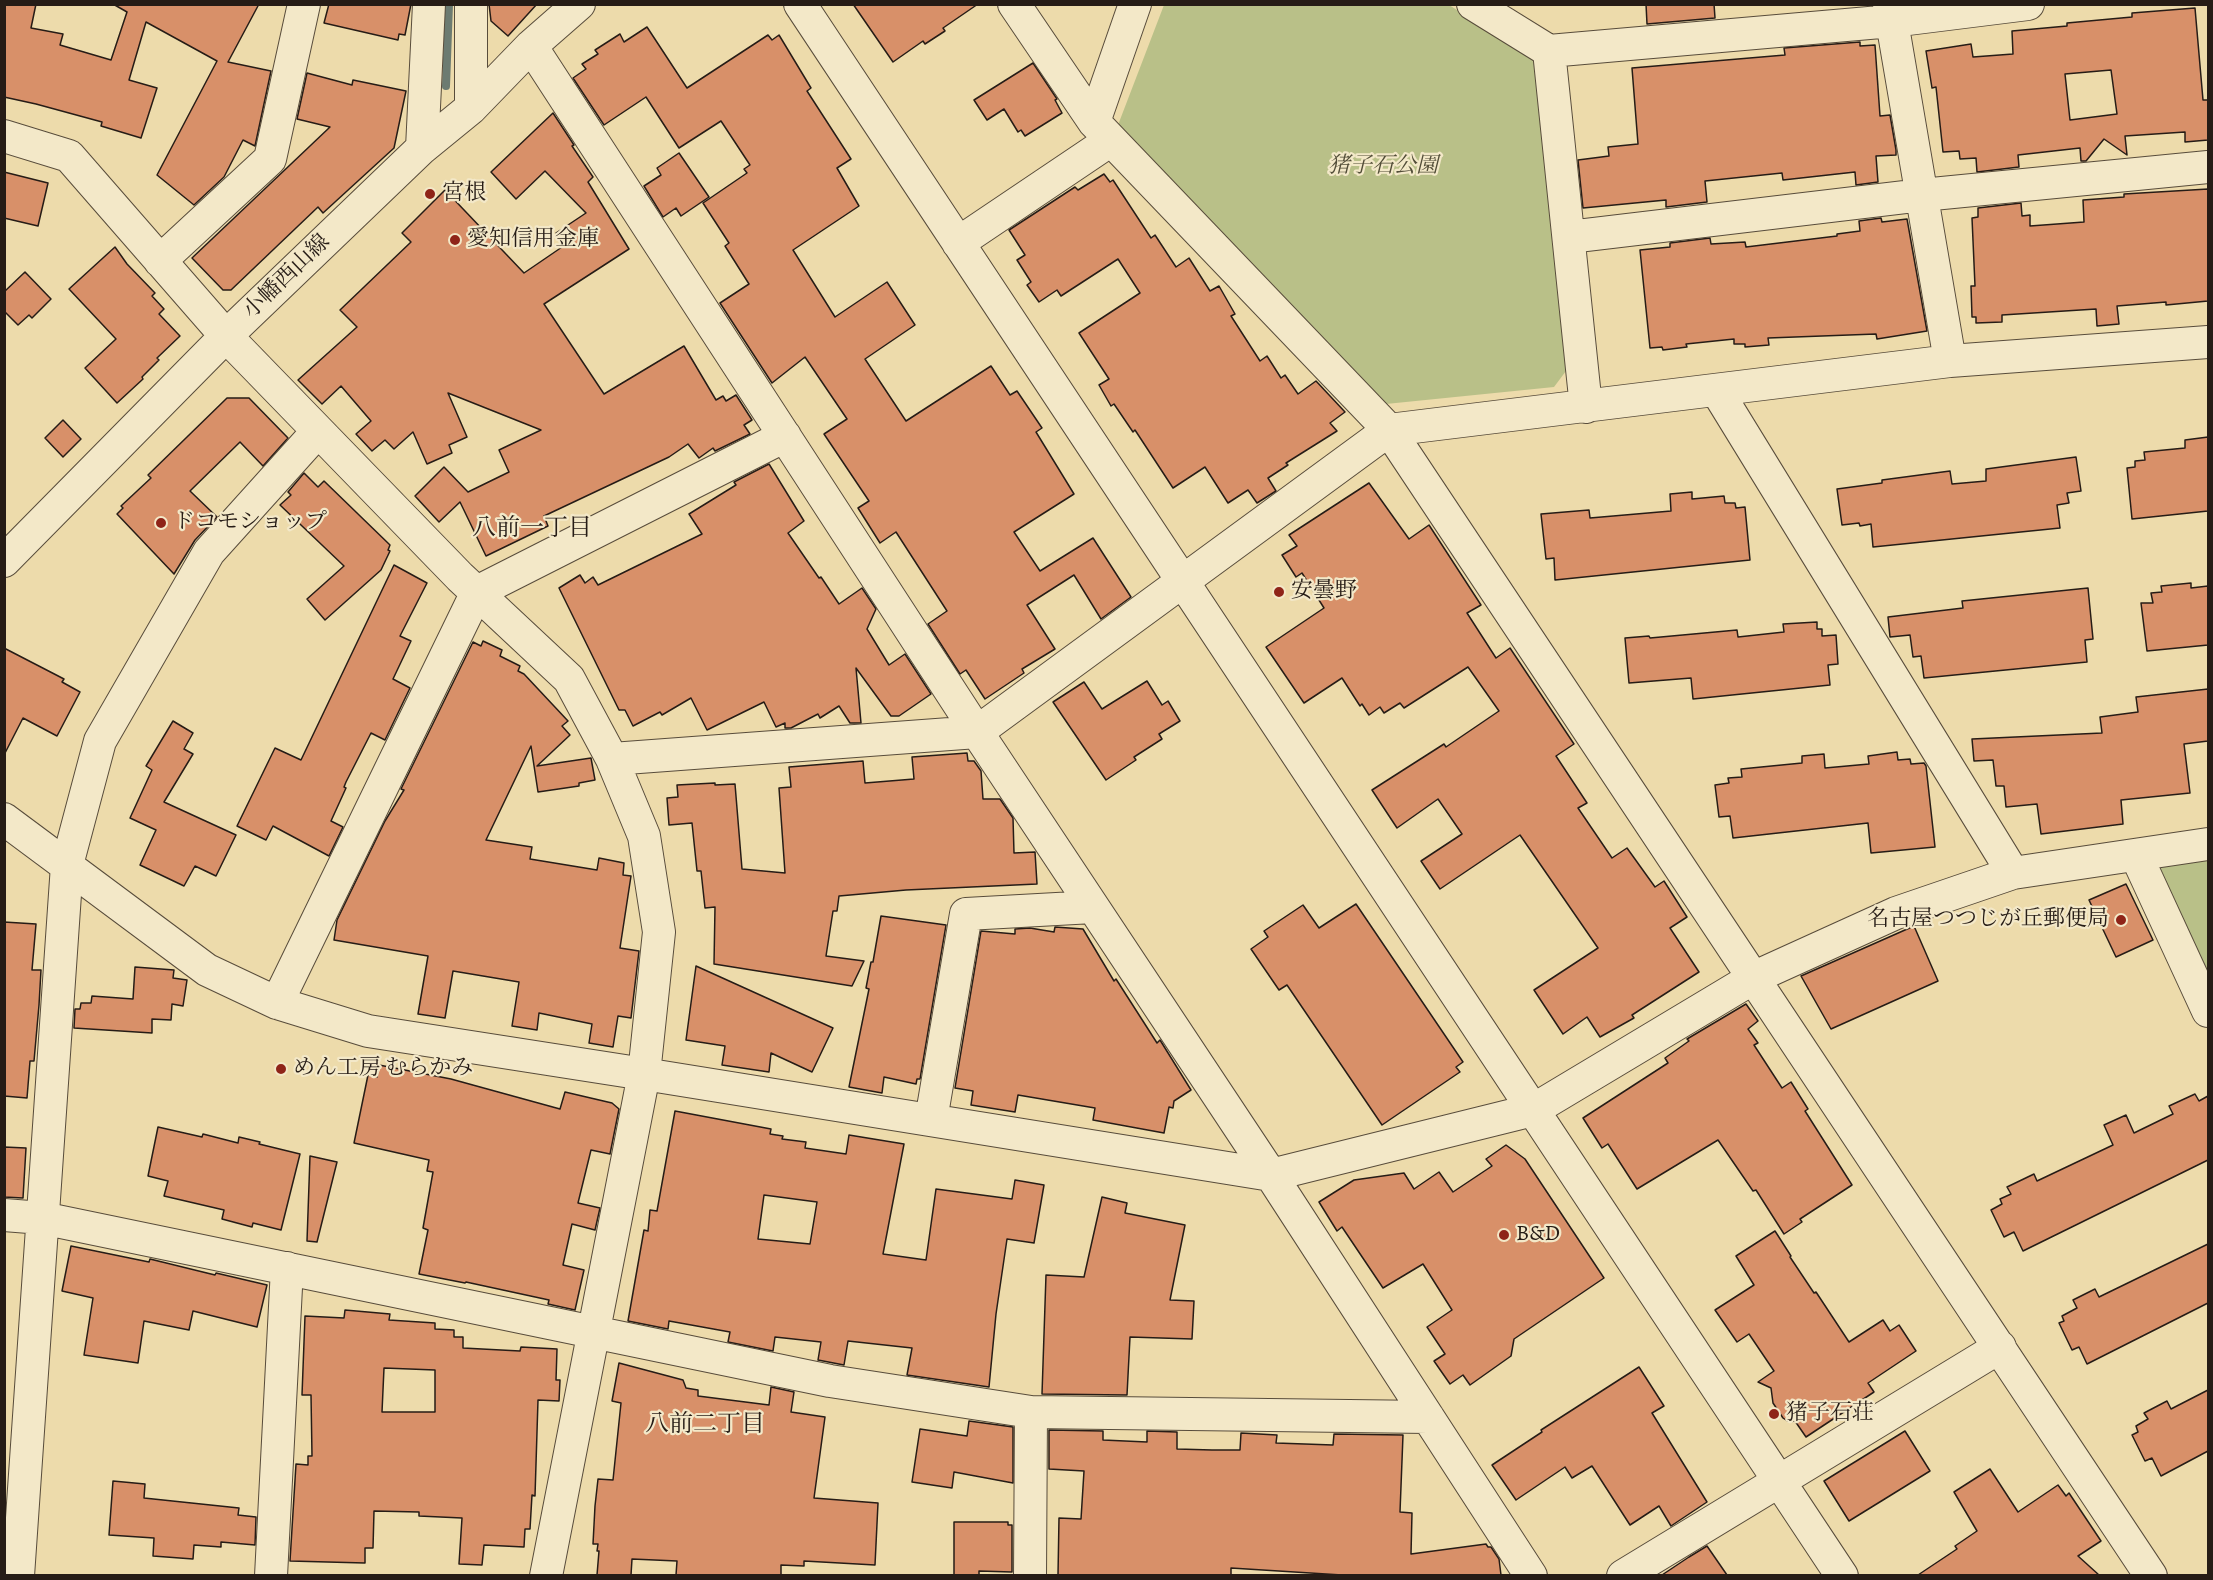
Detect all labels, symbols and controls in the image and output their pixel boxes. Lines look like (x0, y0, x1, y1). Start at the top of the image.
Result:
park label: 猪子石公園 (1328, 154, 1438, 180)
place label: 宮根 (442, 181, 486, 207)
marker: 宮根 (423, 187, 437, 201)
place label: 愛知信用金庫 (467, 227, 599, 253)
street label: 小幡西山線 (238, 229, 336, 325)
marker: 愛知信用金庫 (448, 233, 462, 247)
place label: ドコモショップ (173, 510, 327, 536)
district label: 八前一丁目 (472, 515, 592, 543)
marker: ドコモショップ (154, 516, 168, 530)
place label: 安曇野 (1291, 579, 1357, 605)
marker: 安曇野 (1272, 585, 1286, 599)
place label: 名古屋つつじが丘郵便局 (1867, 907, 2109, 933)
marker: 名古屋つつじが丘郵便局 (2114, 913, 2128, 927)
place label: めん工房 むらかみ (293, 1056, 473, 1082)
marker: めん工房 むらかみ (274, 1062, 288, 1076)
place label: B&D (1516, 1222, 1560, 1248)
marker: B&D (1497, 1228, 1511, 1242)
place label: 猪子石荘 (1786, 1401, 1874, 1427)
marker: 猪子石荘 (1767, 1407, 1781, 1421)
district label: 八前二丁目 (645, 1411, 765, 1439)

